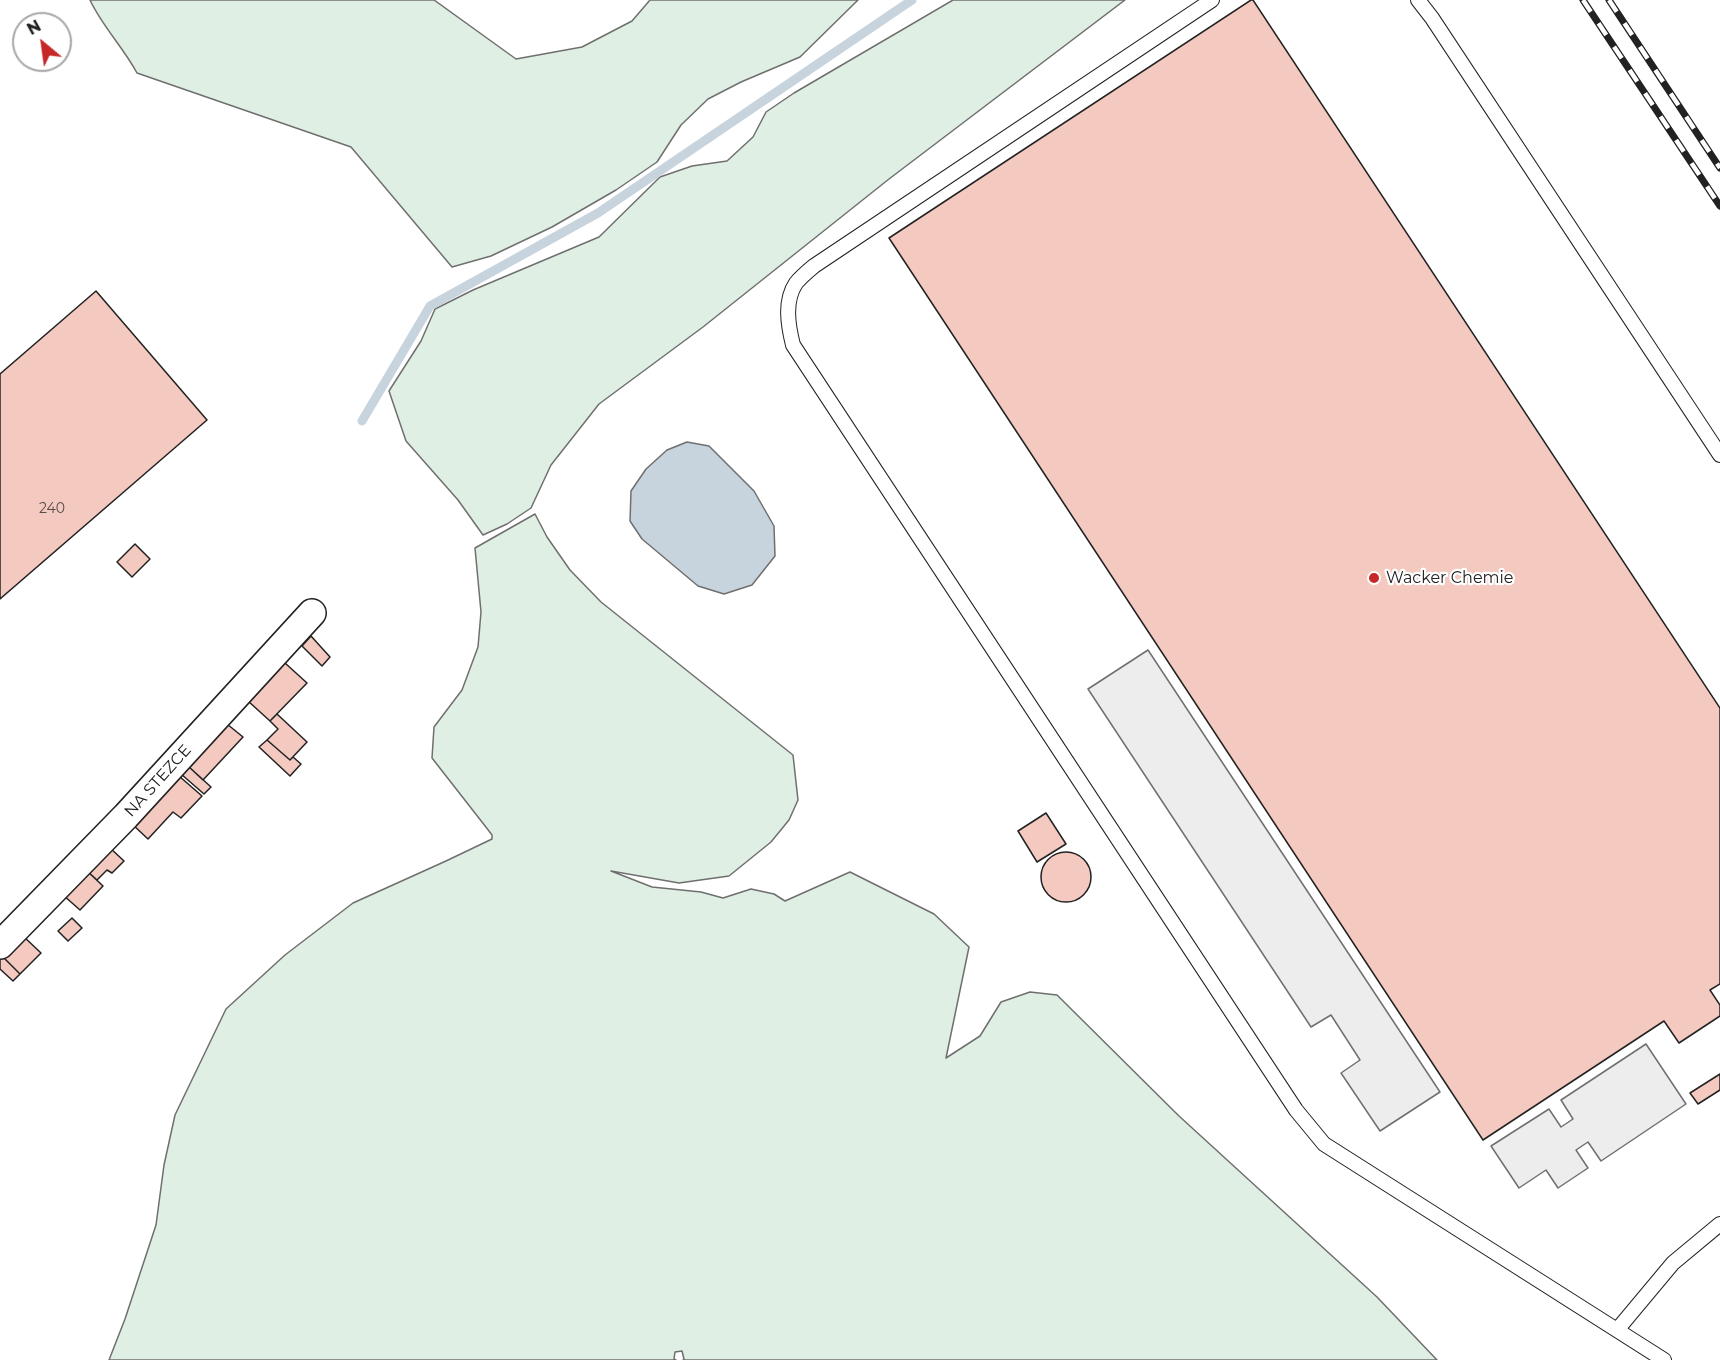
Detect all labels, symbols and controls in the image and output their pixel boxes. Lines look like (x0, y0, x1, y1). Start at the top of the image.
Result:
north arrow (12, 12, 72, 72)
text: N (24, 16, 44, 39)
house number: 240 (39, 501, 65, 517)
place label: Wacker Chemie (1386, 568, 1513, 588)
marker: Wacker Chemie (1367, 571, 1381, 585)
street label: NA STEZCE (121, 741, 195, 821)

